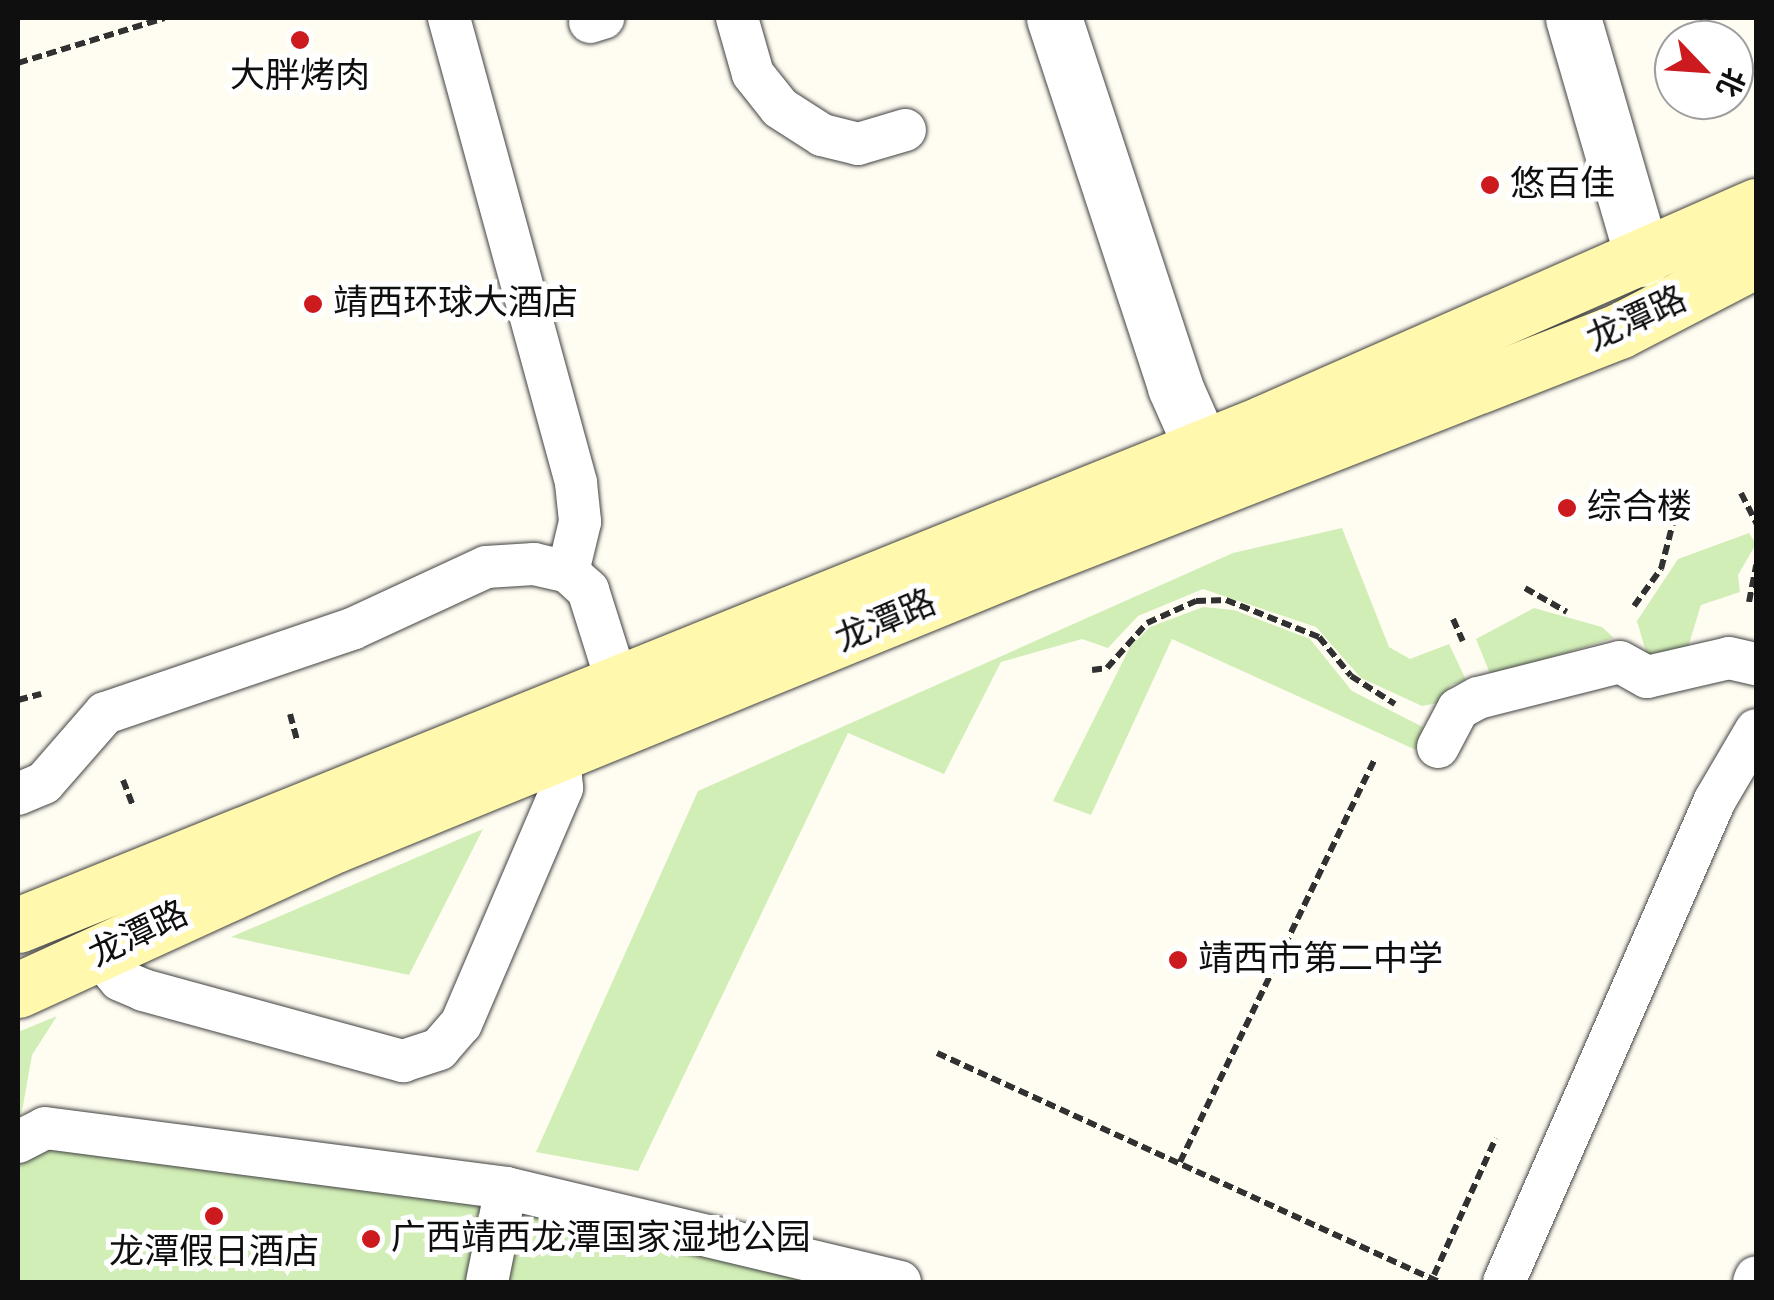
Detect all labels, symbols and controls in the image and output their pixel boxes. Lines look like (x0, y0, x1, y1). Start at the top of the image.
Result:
north arrow (1654, 20, 1754, 120)
marker: 大胖烤肉 (289, 29, 311, 51)
place label: 大胖烤肉 (230, 56, 370, 98)
text: 北 (1704, 60, 1755, 104)
place label: 悠百佳 (1510, 164, 1615, 206)
marker: 悠百佳 (1479, 174, 1501, 196)
street label: 龙潭路 (1581, 279, 1693, 361)
place label: 靖西环球大酒店 (333, 283, 578, 325)
marker: 靖西环球大酒店 (302, 293, 324, 315)
place label: 综合楼 (1587, 487, 1692, 529)
marker: 综合楼 (1556, 497, 1578, 519)
street label: 龙潭路 (829, 582, 943, 662)
street label: 龙潭路 (83, 893, 195, 977)
place label: 靖西市第二中学 (1198, 939, 1443, 981)
marker: 靖西市第二中学 (1167, 949, 1189, 971)
marker: 龙潭假日酒店 (203, 1205, 225, 1227)
place label: 广西靖西龙潭国家湿地公园 (391, 1218, 811, 1260)
marker: 广西靖西龙潭国家湿地公园 (360, 1228, 382, 1250)
place label: 龙潭假日酒店 (109, 1232, 319, 1274)

